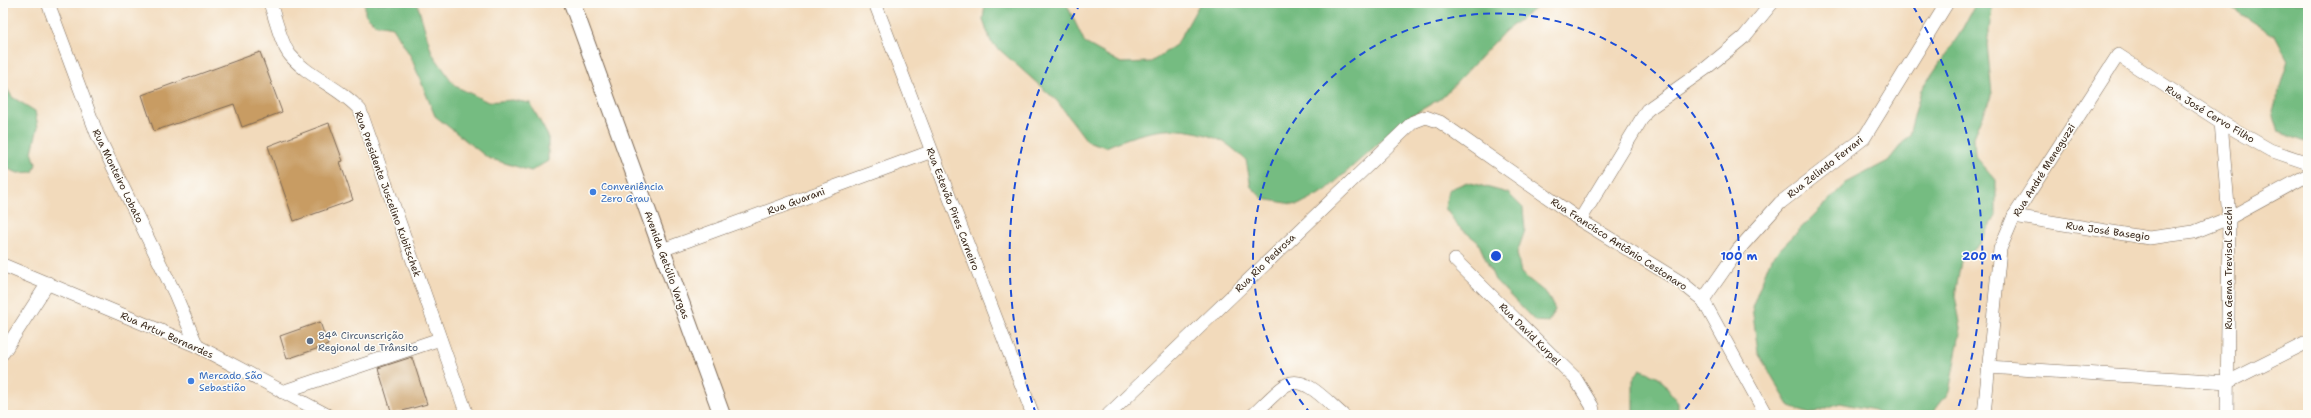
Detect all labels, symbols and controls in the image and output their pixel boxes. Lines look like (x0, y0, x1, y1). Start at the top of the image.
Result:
street label: Rua José Cervo Filho (2163, 82, 2257, 146)
street label: Rua Presidente Juscelino Kubitschek (352, 109, 424, 279)
street label: Rua André Meneguzzi (2010, 121, 2078, 219)
street label: Rua Monteiro Lobato (90, 127, 146, 225)
street label: Rua Zelindo Ferrari (1784, 133, 1866, 201)
street label: Rua Estevão Pires Carneiro (924, 146, 982, 272)
place label: Conveniência Zero Grau (601, 180, 664, 205)
street label: Rua Guarani (765, 185, 827, 217)
marker: Conveniência Zero Grau (588, 187, 598, 197)
street label: Rua Francisco Antônio Cestonaro (1548, 195, 1690, 293)
street label: Rua Gema Trevisol Secchi (2222, 206, 2235, 330)
street label: Avenida Getúlio Vargas (641, 209, 693, 321)
street label: Rua José Basegio (2065, 219, 2151, 243)
street label: Rua Rio Pedrosa (1232, 230, 1299, 295)
text: 100 m (1721, 248, 1758, 264)
text: 200 m (1962, 248, 2002, 264)
centre of rings (1489, 249, 1503, 263)
street label: Rua David Kurpel (1496, 300, 1564, 368)
street label: Rua Artur Bernardes (119, 309, 216, 361)
place label: 84ª Circunscrição Regional de Trânsito (318, 329, 418, 354)
marker: 84ª Circunscrição Regional de Trânsito (305, 336, 315, 346)
place label: Mercado São Sebastião (199, 369, 263, 394)
marker: Mercado São Sebastião (186, 376, 196, 386)

